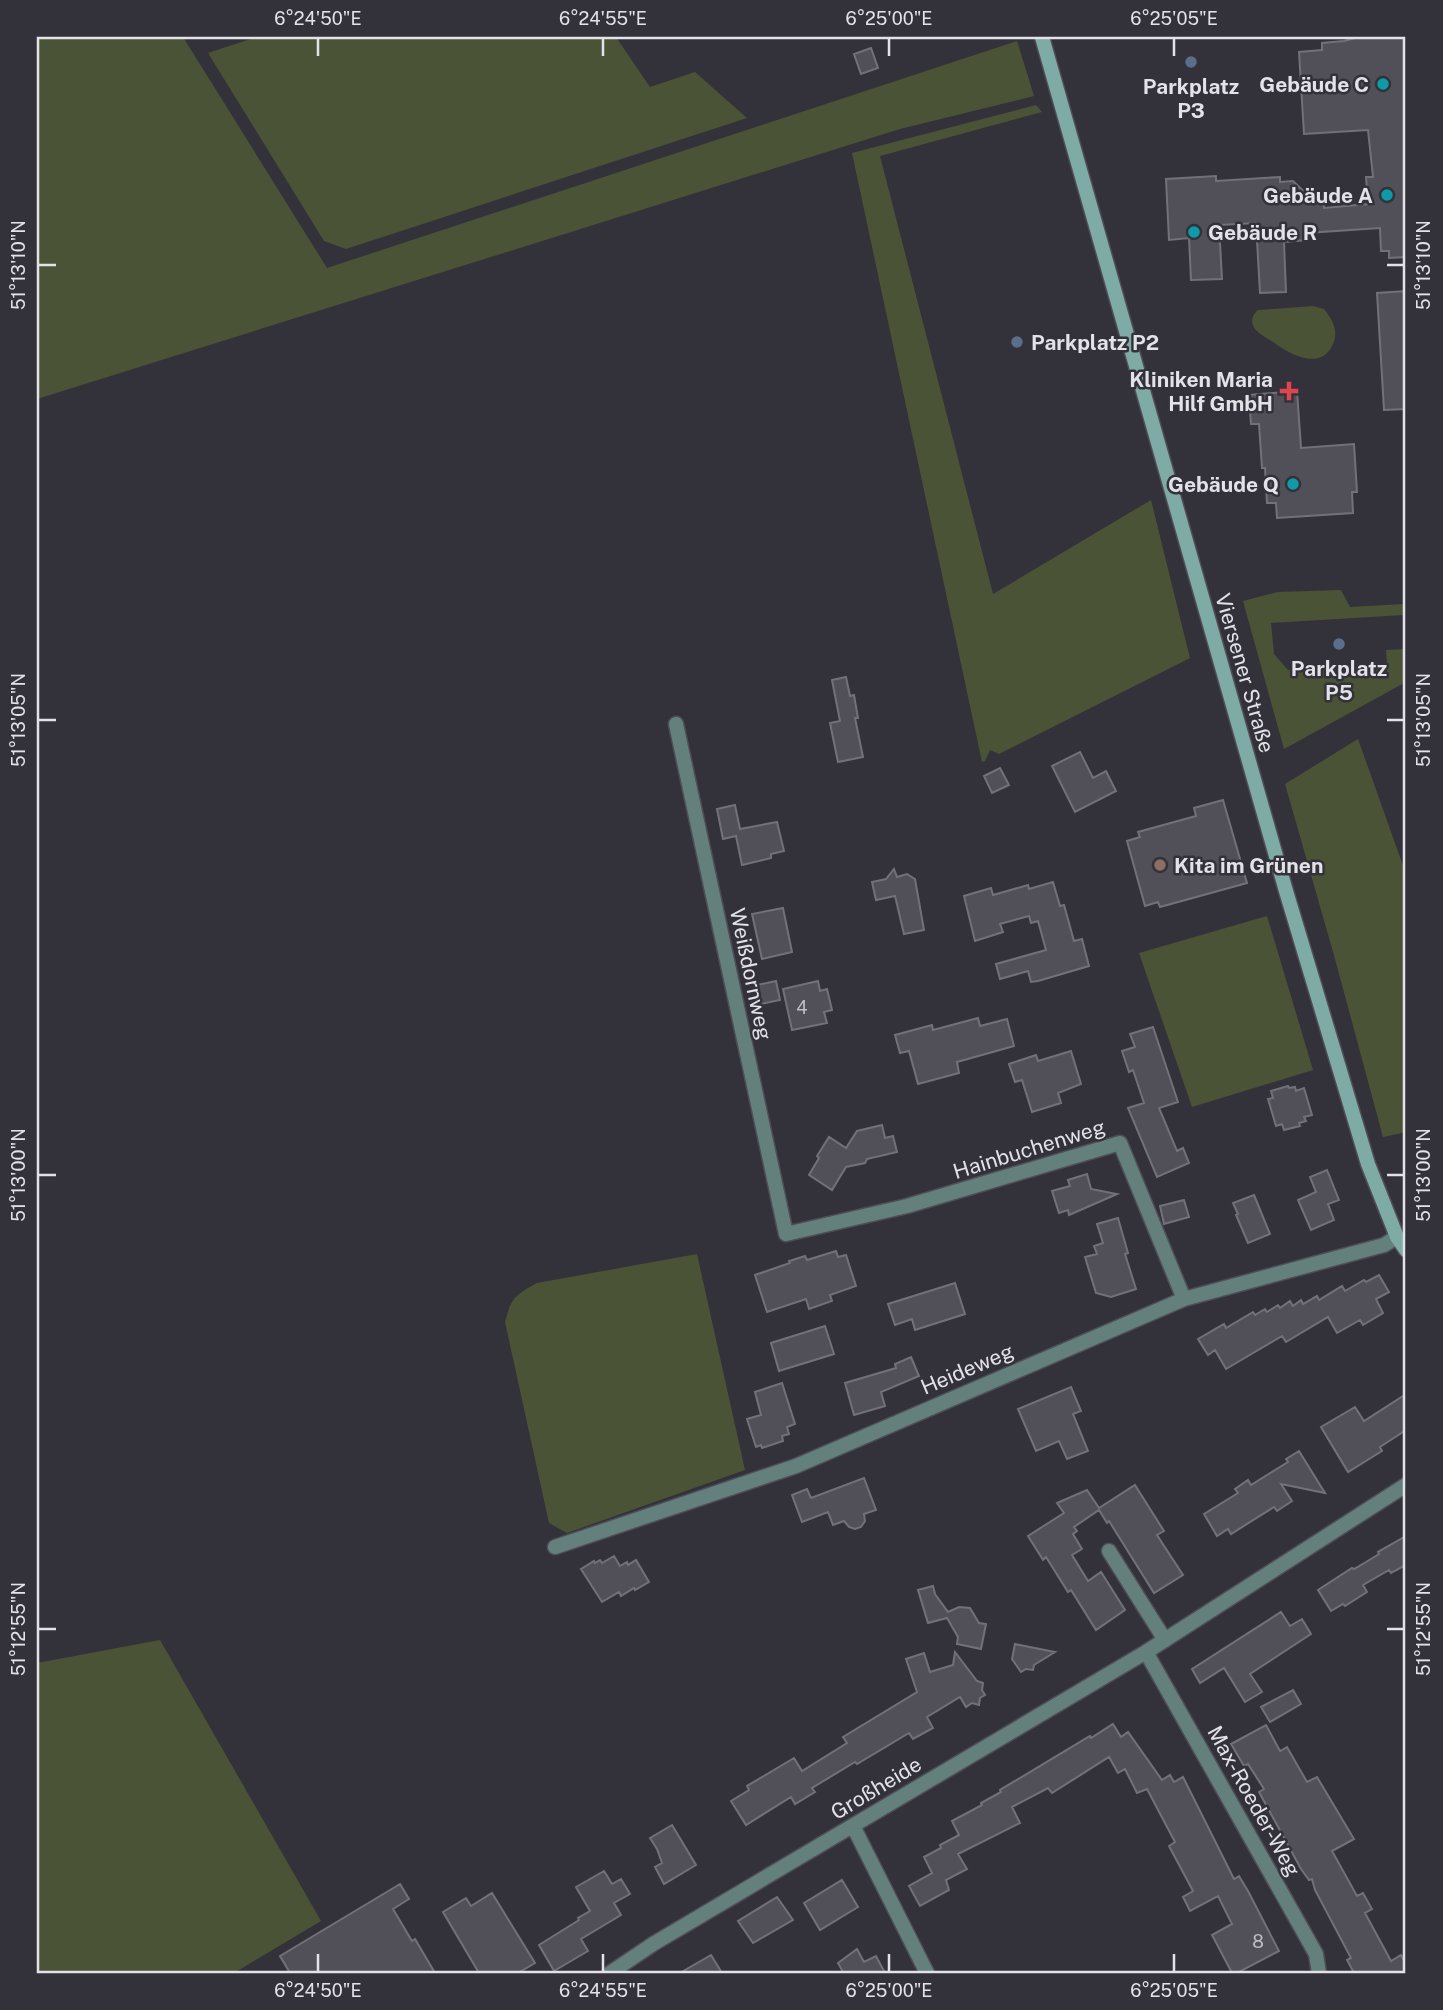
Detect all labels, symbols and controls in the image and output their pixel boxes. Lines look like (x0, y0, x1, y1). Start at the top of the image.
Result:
text: 6°24'50"E (274, 8, 362, 29)
text: 6°24'55"E (559, 8, 647, 29)
text: 6°25'00"E (845, 8, 933, 29)
text: 6°25'05"E (1130, 8, 1218, 29)
marker: Parkplatz P3 (1183, 54, 1199, 70)
place label: Gebäude C (1259, 72, 1369, 97)
place label: Parkplatz P3 (1143, 74, 1239, 123)
marker: Gebäude C (1375, 76, 1391, 92)
place label: Gebäude A (1263, 183, 1373, 208)
marker: Gebäude A (1379, 187, 1395, 203)
text: 51°13'10"N (8, 220, 29, 310)
place label: Gebäude R (1208, 220, 1317, 245)
text: 51°13'10"N (1413, 220, 1434, 310)
marker: Gebäude R (1186, 224, 1202, 240)
place label: Parkplatz P2 (1031, 330, 1159, 355)
marker: Parkplatz P2 (1009, 334, 1025, 350)
place label: Kliniken Maria Hilf GmbH (1129, 367, 1273, 416)
marker: Kliniken Maria Hilf GmbH (1279, 381, 1299, 401)
place label: Gebäude Q (1168, 472, 1279, 497)
marker: Gebäude Q (1285, 476, 1301, 492)
street label: Viersener Straße (1210, 590, 1280, 756)
marker: Parkplatz P5 (1331, 636, 1347, 652)
place label: Parkplatz P5 (1291, 656, 1387, 705)
text: 51°13'05"N (8, 673, 29, 767)
text: 51°13'05"N (1413, 673, 1434, 767)
place label: Kita im Grünen (1174, 853, 1323, 878)
marker: Kita im Grünen (1152, 857, 1168, 873)
street label: Weißdornweg (725, 906, 777, 1042)
house number: 4 (796, 997, 808, 1018)
street label: Hainbuchenweg (950, 1114, 1108, 1184)
text: 51°13'00"N (8, 1128, 29, 1222)
text: 51°13'00"N (1413, 1128, 1434, 1222)
street label: Heideweg (917, 1338, 1017, 1400)
text: 51°12'55"N (8, 1582, 29, 1676)
text: 51°12'55"N (1413, 1582, 1434, 1676)
street label: Max-Roeder-Weg (1202, 1721, 1306, 1881)
street label: Großheide (826, 1751, 926, 1825)
house number: 8 (1252, 1931, 1264, 1952)
text: 6°24'50"E (274, 1980, 362, 2001)
text: 6°24'55"E (559, 1980, 647, 2001)
text: 6°25'00"E (845, 1980, 933, 2001)
text: 6°25'05"E (1130, 1980, 1218, 2001)

